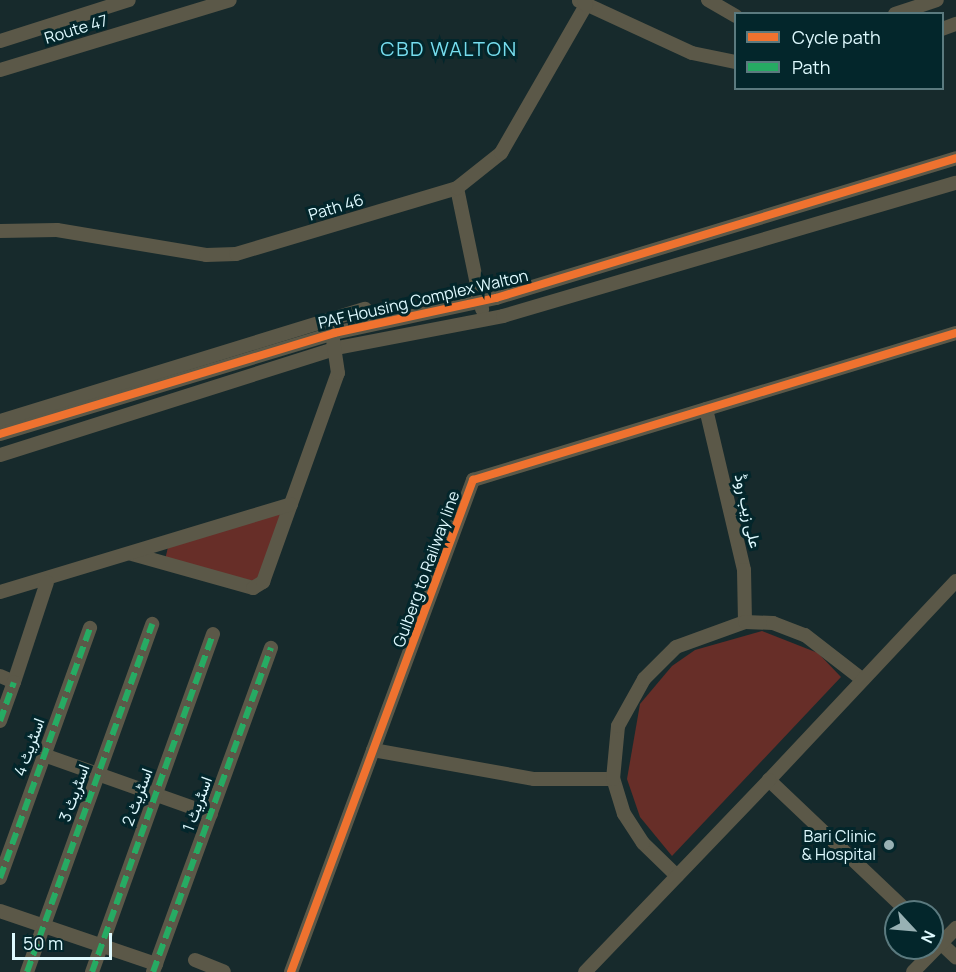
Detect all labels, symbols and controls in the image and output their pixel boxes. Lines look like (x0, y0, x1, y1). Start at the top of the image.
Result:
street label: Route 47 (42, 10, 110, 48)
legend (734, 12, 944, 90)
text: Cycle path (792, 25, 881, 49)
district label: CBD WALTON (380, 36, 518, 60)
text: Path (792, 55, 830, 79)
street label: Path 46 (306, 190, 366, 224)
street label: PAF Housing Complex Walton (316, 265, 530, 333)
street label: علی زیب روڈ (731, 472, 765, 550)
street label: Gulberg to Railway line (389, 488, 463, 650)
street label: اسٹریٹ 4 (10, 715, 48, 779)
street label: اسٹریٹ 3 (55, 762, 93, 824)
street label: اسٹریٹ 2 (118, 765, 156, 829)
street label: اسٹریٹ 1 (178, 774, 216, 834)
place label: Bari Clinic & Hospital (801, 826, 876, 864)
marker: Bari Clinic & Hospital (880, 836, 898, 854)
north arrow (884, 900, 944, 960)
scale bar (15, 921, 116, 959)
text: N (916, 927, 941, 947)
text: 50 m (23, 931, 63, 955)

